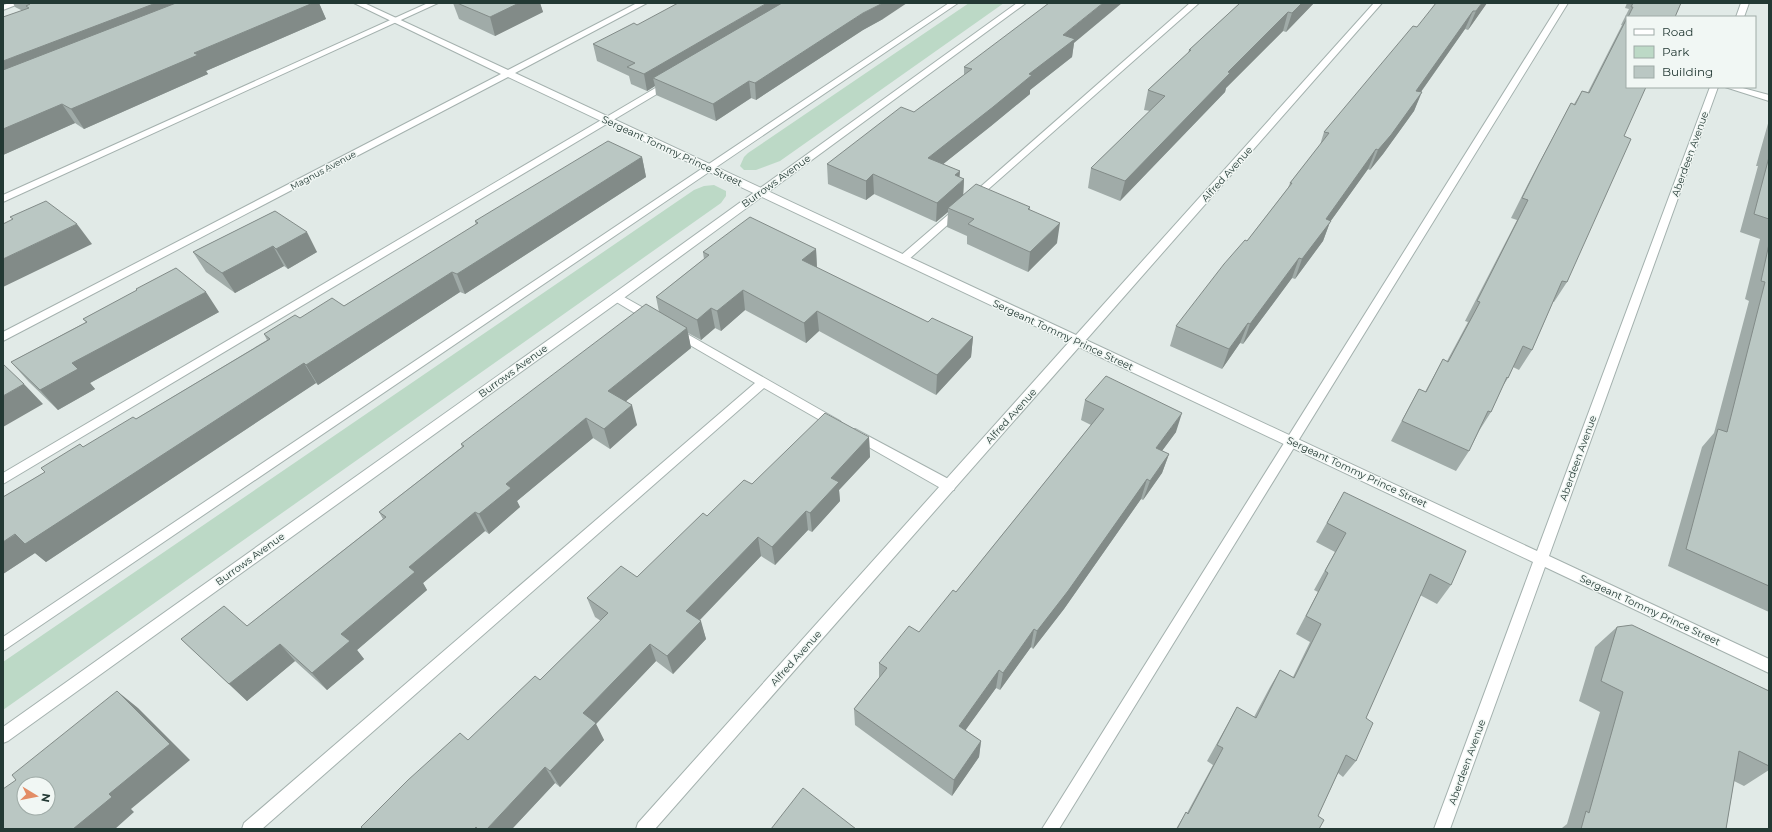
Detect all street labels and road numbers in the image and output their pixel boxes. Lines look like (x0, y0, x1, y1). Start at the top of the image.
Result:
street label: Aberdeen Avenue (1669, 110, 1711, 198)
street label: Sergeant Tommy Prince Street (600, 113, 744, 189)
street label: Alfred Avenue (1199, 144, 1255, 204)
street label: Magnus Avenue (288, 148, 358, 192)
street label: Burrows Avenue (739, 152, 813, 210)
street label: Sergeant Tommy Prince Street (991, 297, 1135, 373)
street label: Burrows Avenue (476, 342, 550, 400)
street label: Alfred Avenue (983, 386, 1039, 446)
street label: Aberdeen Avenue (1557, 414, 1599, 502)
street label: Sergeant Tommy Prince Street (1285, 434, 1429, 510)
street label: Burrows Avenue (213, 530, 287, 588)
street label: Sergeant Tommy Prince Street (1578, 572, 1722, 648)
street label: Alfred Avenue (768, 628, 824, 688)
street label: Aberdeen Avenue (1446, 718, 1488, 806)

